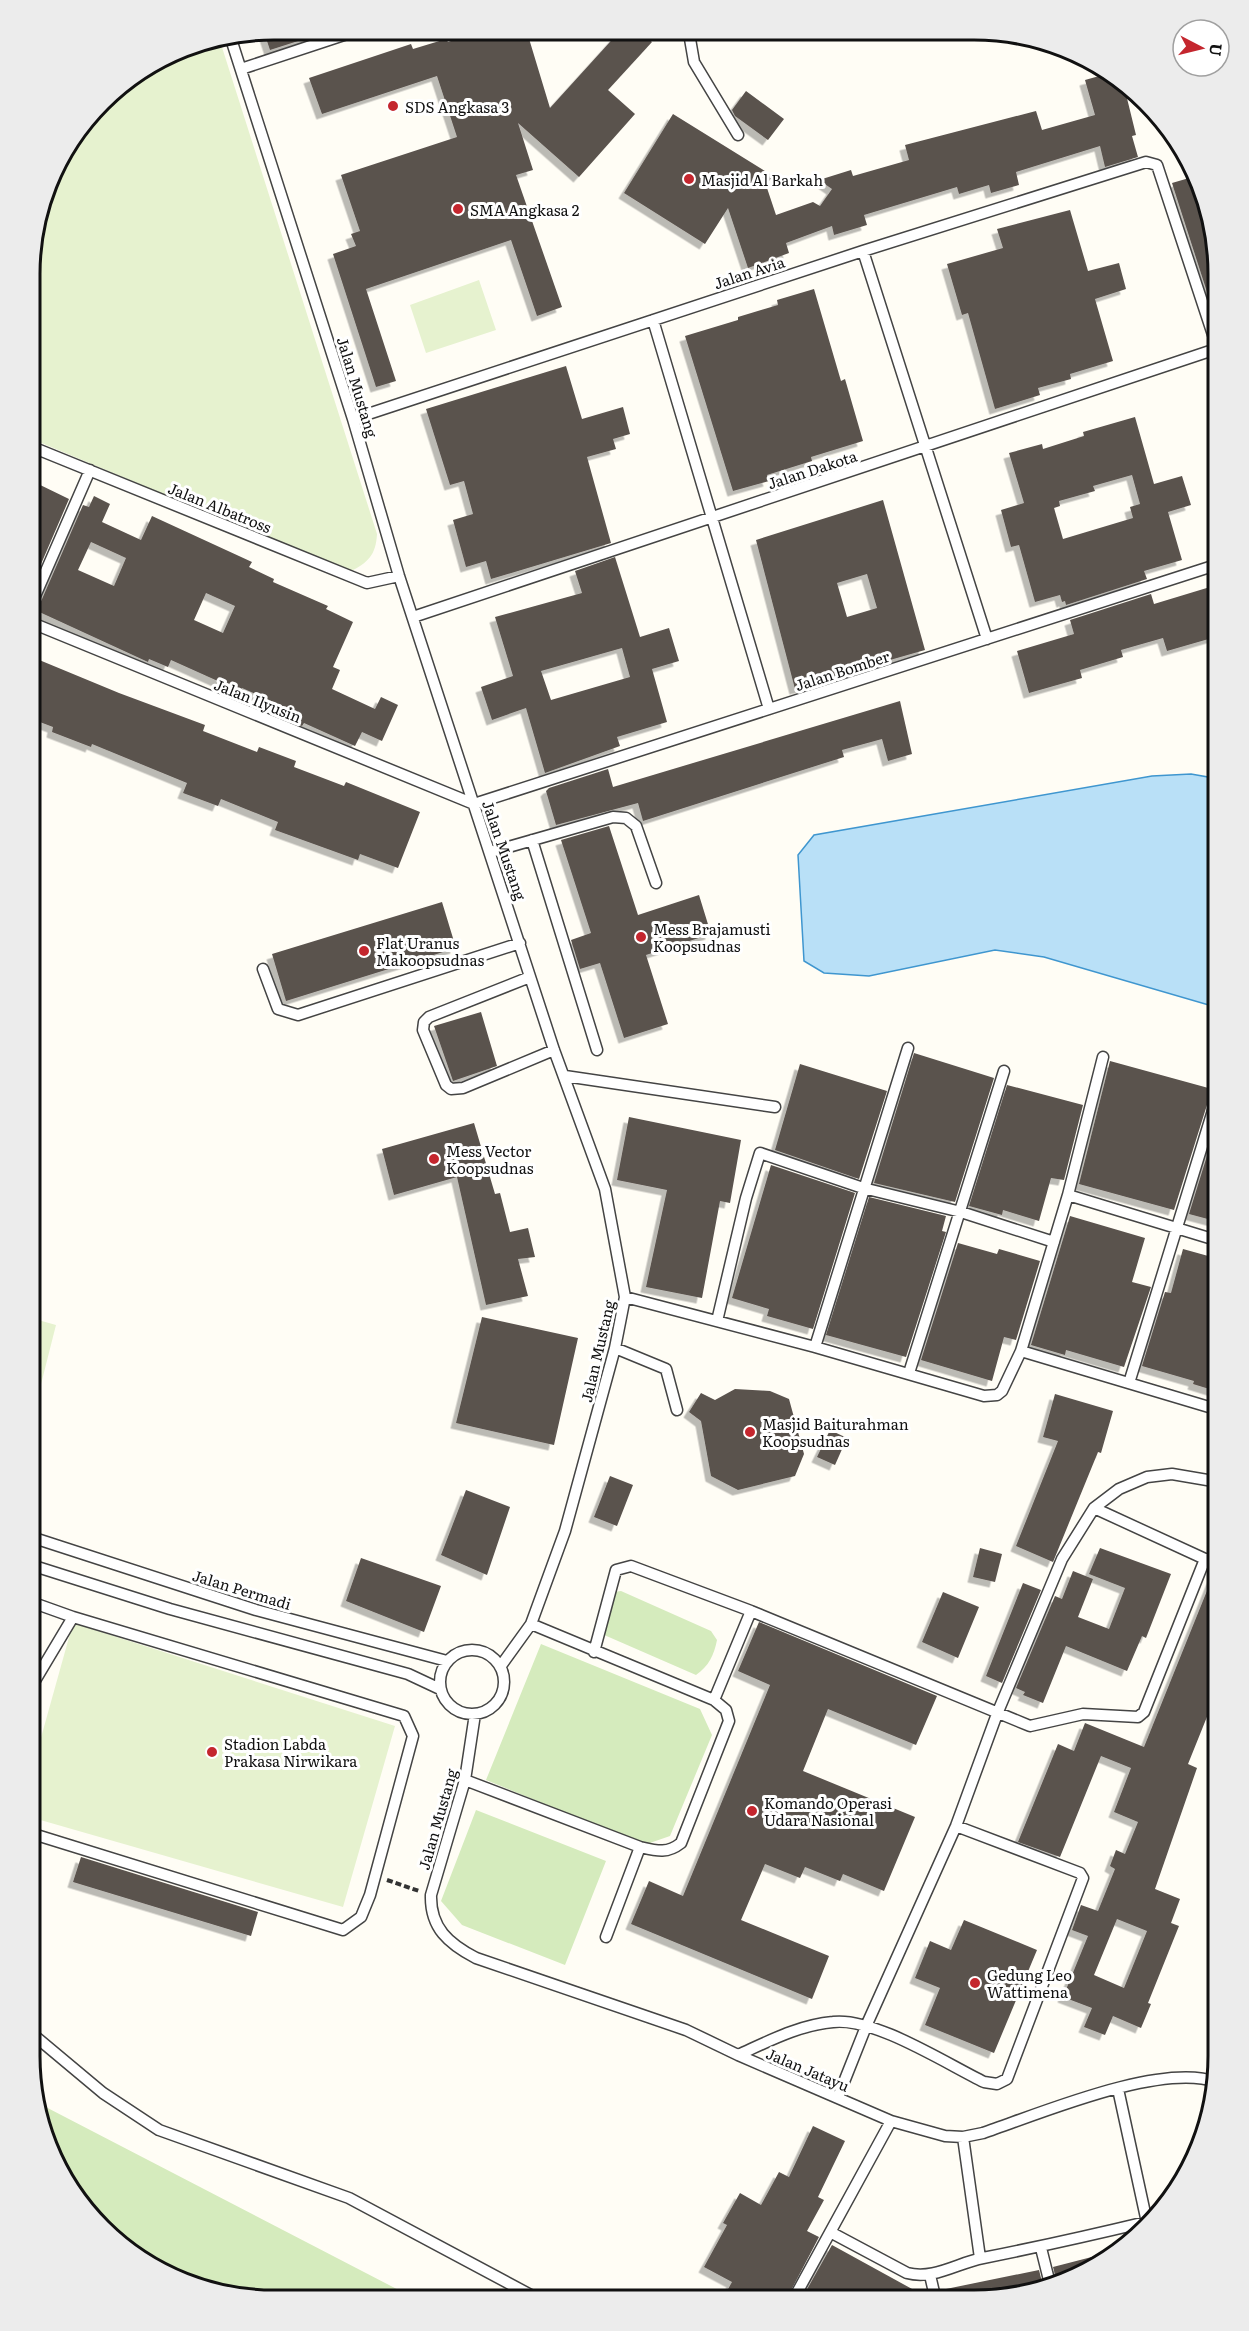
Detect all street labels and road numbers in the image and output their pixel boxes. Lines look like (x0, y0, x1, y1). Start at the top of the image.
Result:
street label: Jalan Avia (711, 249, 788, 294)
street label: Jalan Mustang (332, 334, 384, 441)
street label: Jalan Dakota (764, 443, 861, 494)
street label: Jalan Albatross (165, 476, 275, 538)
street label: Jalan Bomber (792, 644, 892, 696)
street label: Jalan Ilyusin (211, 672, 305, 728)
street label: Jalan Mustang (477, 797, 533, 904)
street label: Jalan Mustang (574, 1297, 620, 1404)
street label: Jalan Permadi (190, 1563, 294, 1615)
street label: Jalan Mustang (412, 1765, 463, 1872)
street label: Jalan Jatayu (763, 2041, 854, 2097)

